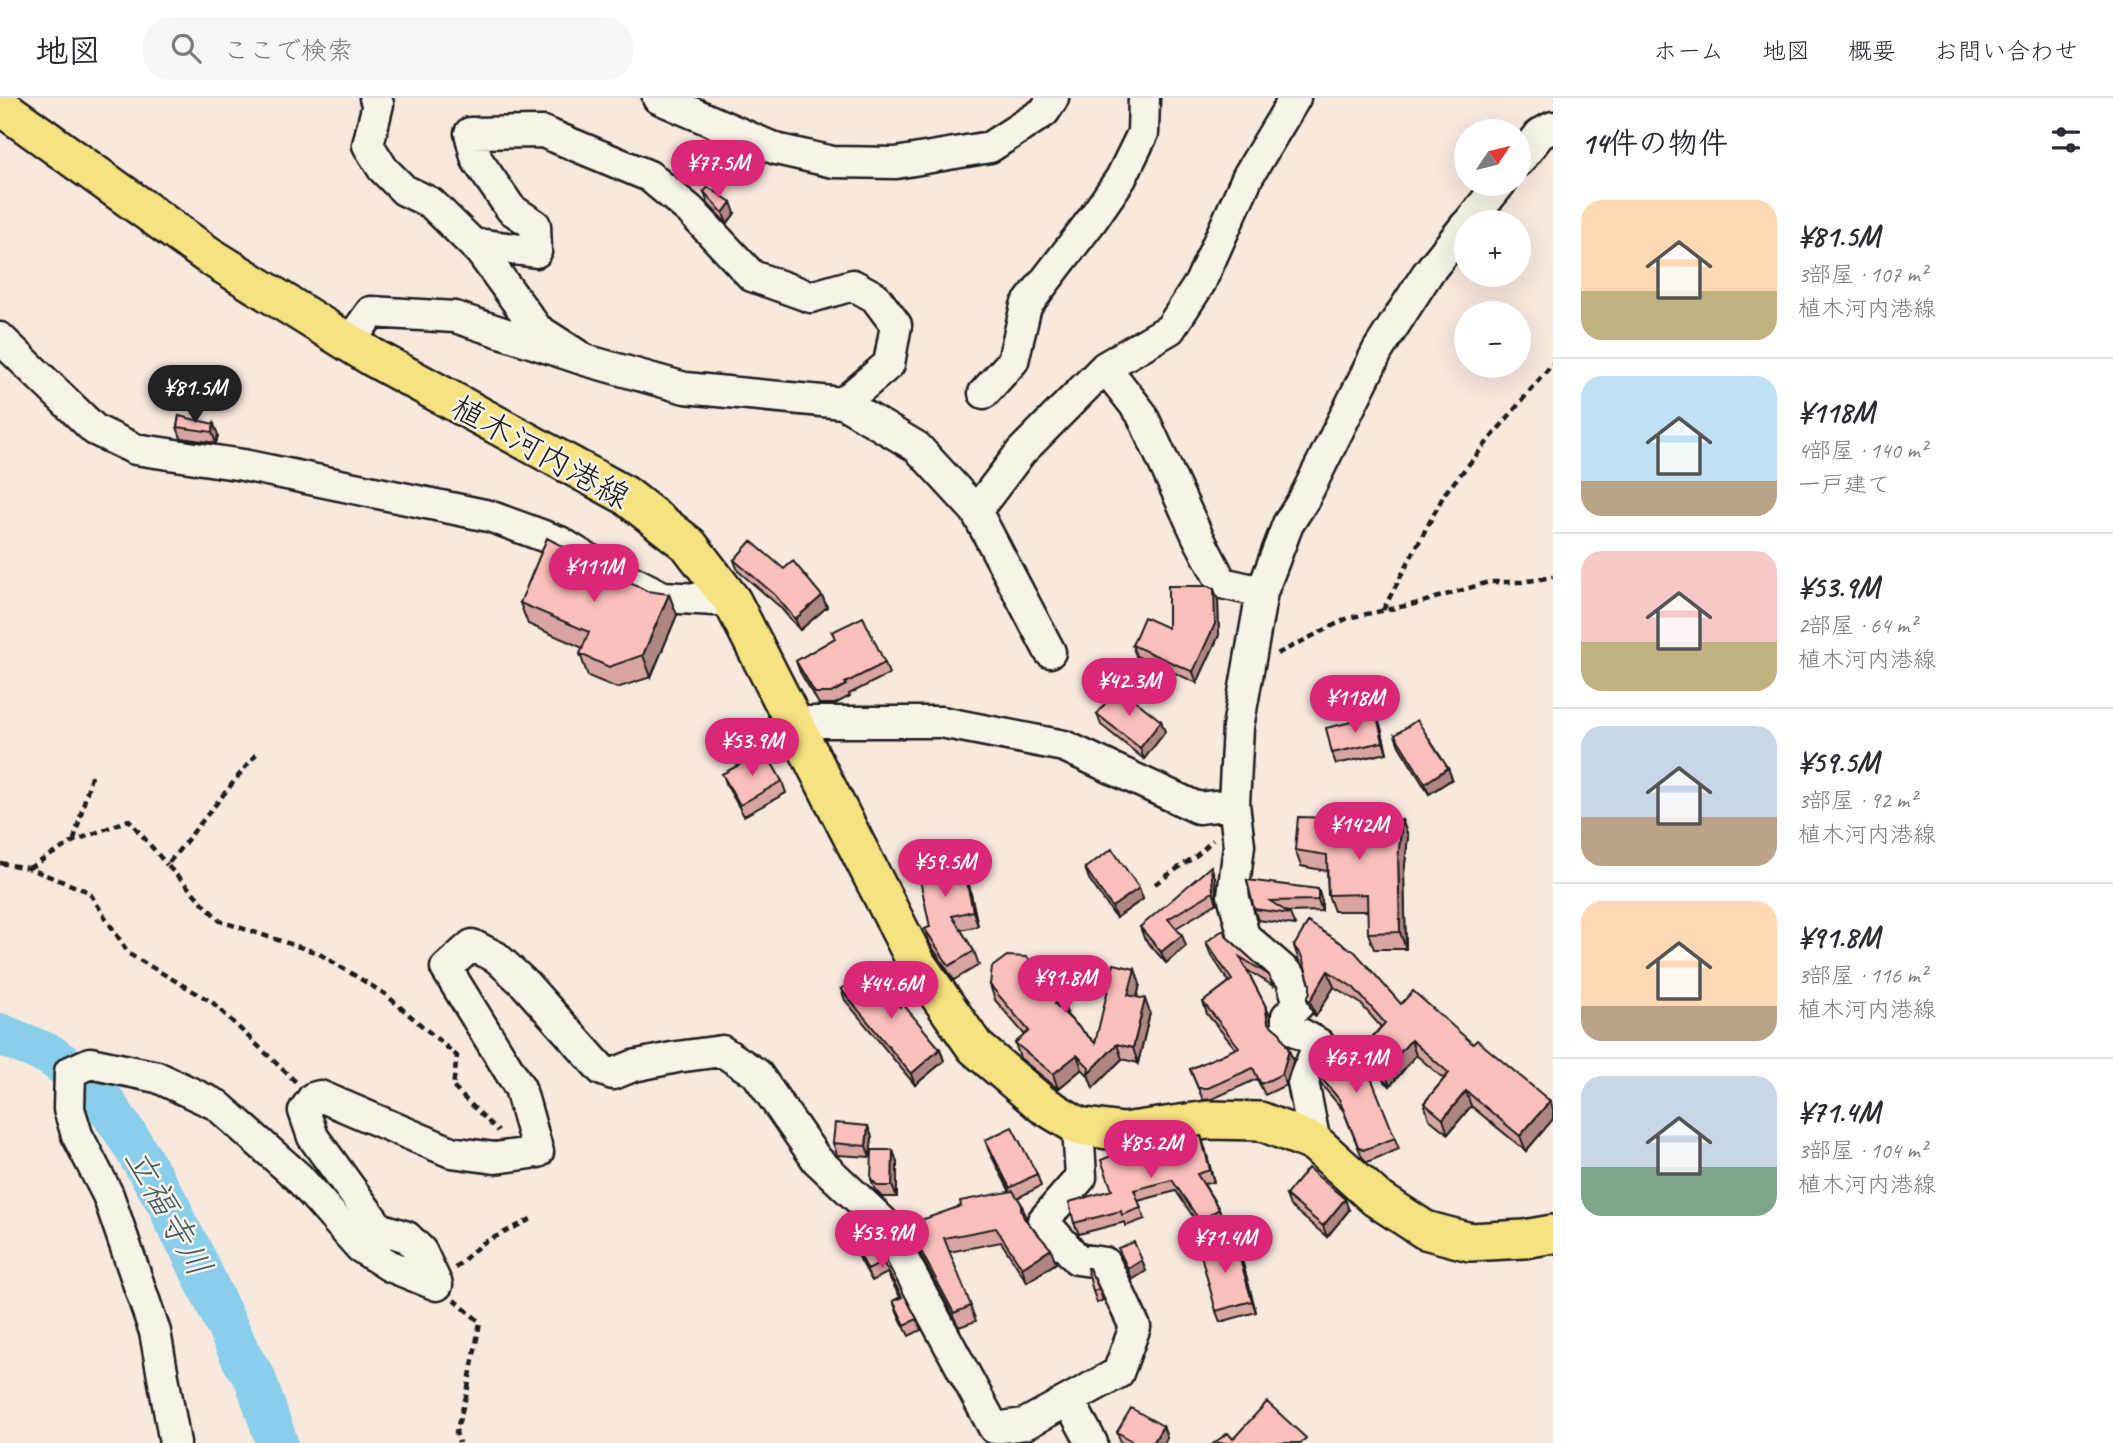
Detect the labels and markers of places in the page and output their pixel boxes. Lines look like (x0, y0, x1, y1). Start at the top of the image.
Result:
pin: ¥77.5M (661, 140, 775, 200)
pin: ¥81.5M (138, 366, 252, 425)
pin: ¥111M (545, 545, 643, 604)
pin: ¥42.3M (1072, 658, 1186, 718)
pin: ¥118M (1306, 676, 1404, 735)
pin: ¥53.9M (695, 718, 809, 778)
pin: ¥142M (1310, 802, 1408, 862)
pin: ¥59.5M (888, 840, 1002, 899)
pin: ¥91.8M (1008, 956, 1122, 1015)
pin: ¥44.6M (834, 962, 948, 1021)
pin: ¥67.1M (1299, 1035, 1413, 1095)
pin: ¥85.2M (1094, 1121, 1208, 1180)
pin: ¥53.9M (825, 1210, 939, 1270)
pin: ¥71.4M (1168, 1216, 1282, 1275)

